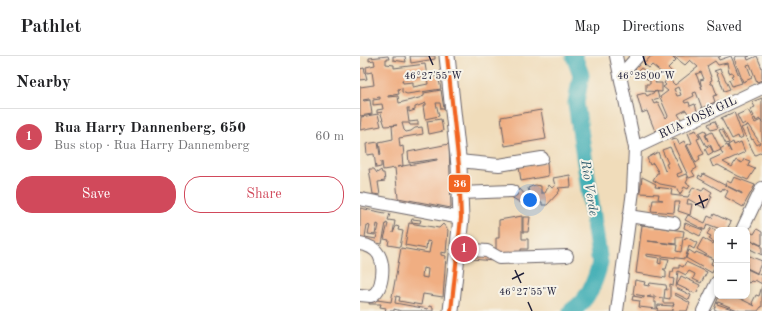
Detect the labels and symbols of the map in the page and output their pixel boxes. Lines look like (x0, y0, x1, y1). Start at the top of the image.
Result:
text: 46°27'55"W (404, 71, 462, 81)
text: 46°28'00"W (617, 71, 675, 81)
street label: RUA JOSÉ GIL (656, 92, 739, 141)
water label: Rio Verde (578, 158, 600, 217)
line badge: 36 (448, 174, 471, 193)
text: 36 (454, 179, 466, 190)
your location (520, 190, 540, 210)
pin: 1 (451, 234, 477, 264)
text: 46°27'55"W (499, 287, 557, 297)

